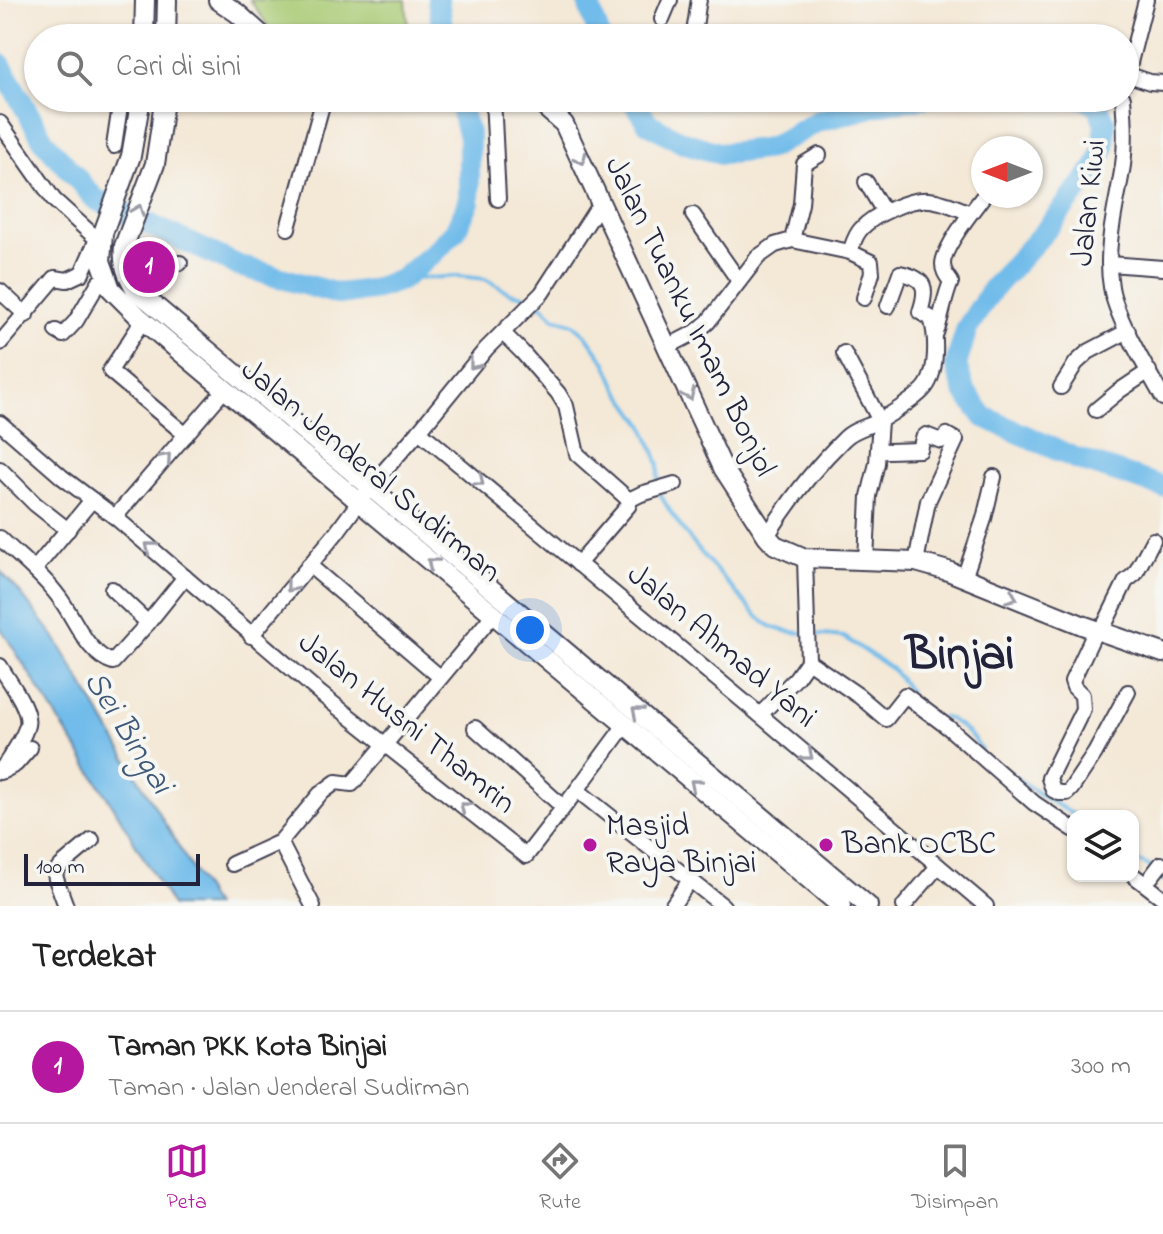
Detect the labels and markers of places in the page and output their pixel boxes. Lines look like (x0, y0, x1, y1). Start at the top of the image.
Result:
pin: 1 (123, 237, 175, 297)
place label: Masjid Raya Binjai (606, 804, 757, 888)
place label: Bank OCBC (841, 822, 996, 869)
marker: Masjid Raya Binjai (581, 836, 599, 854)
marker: Bank OCBC (817, 836, 835, 854)

